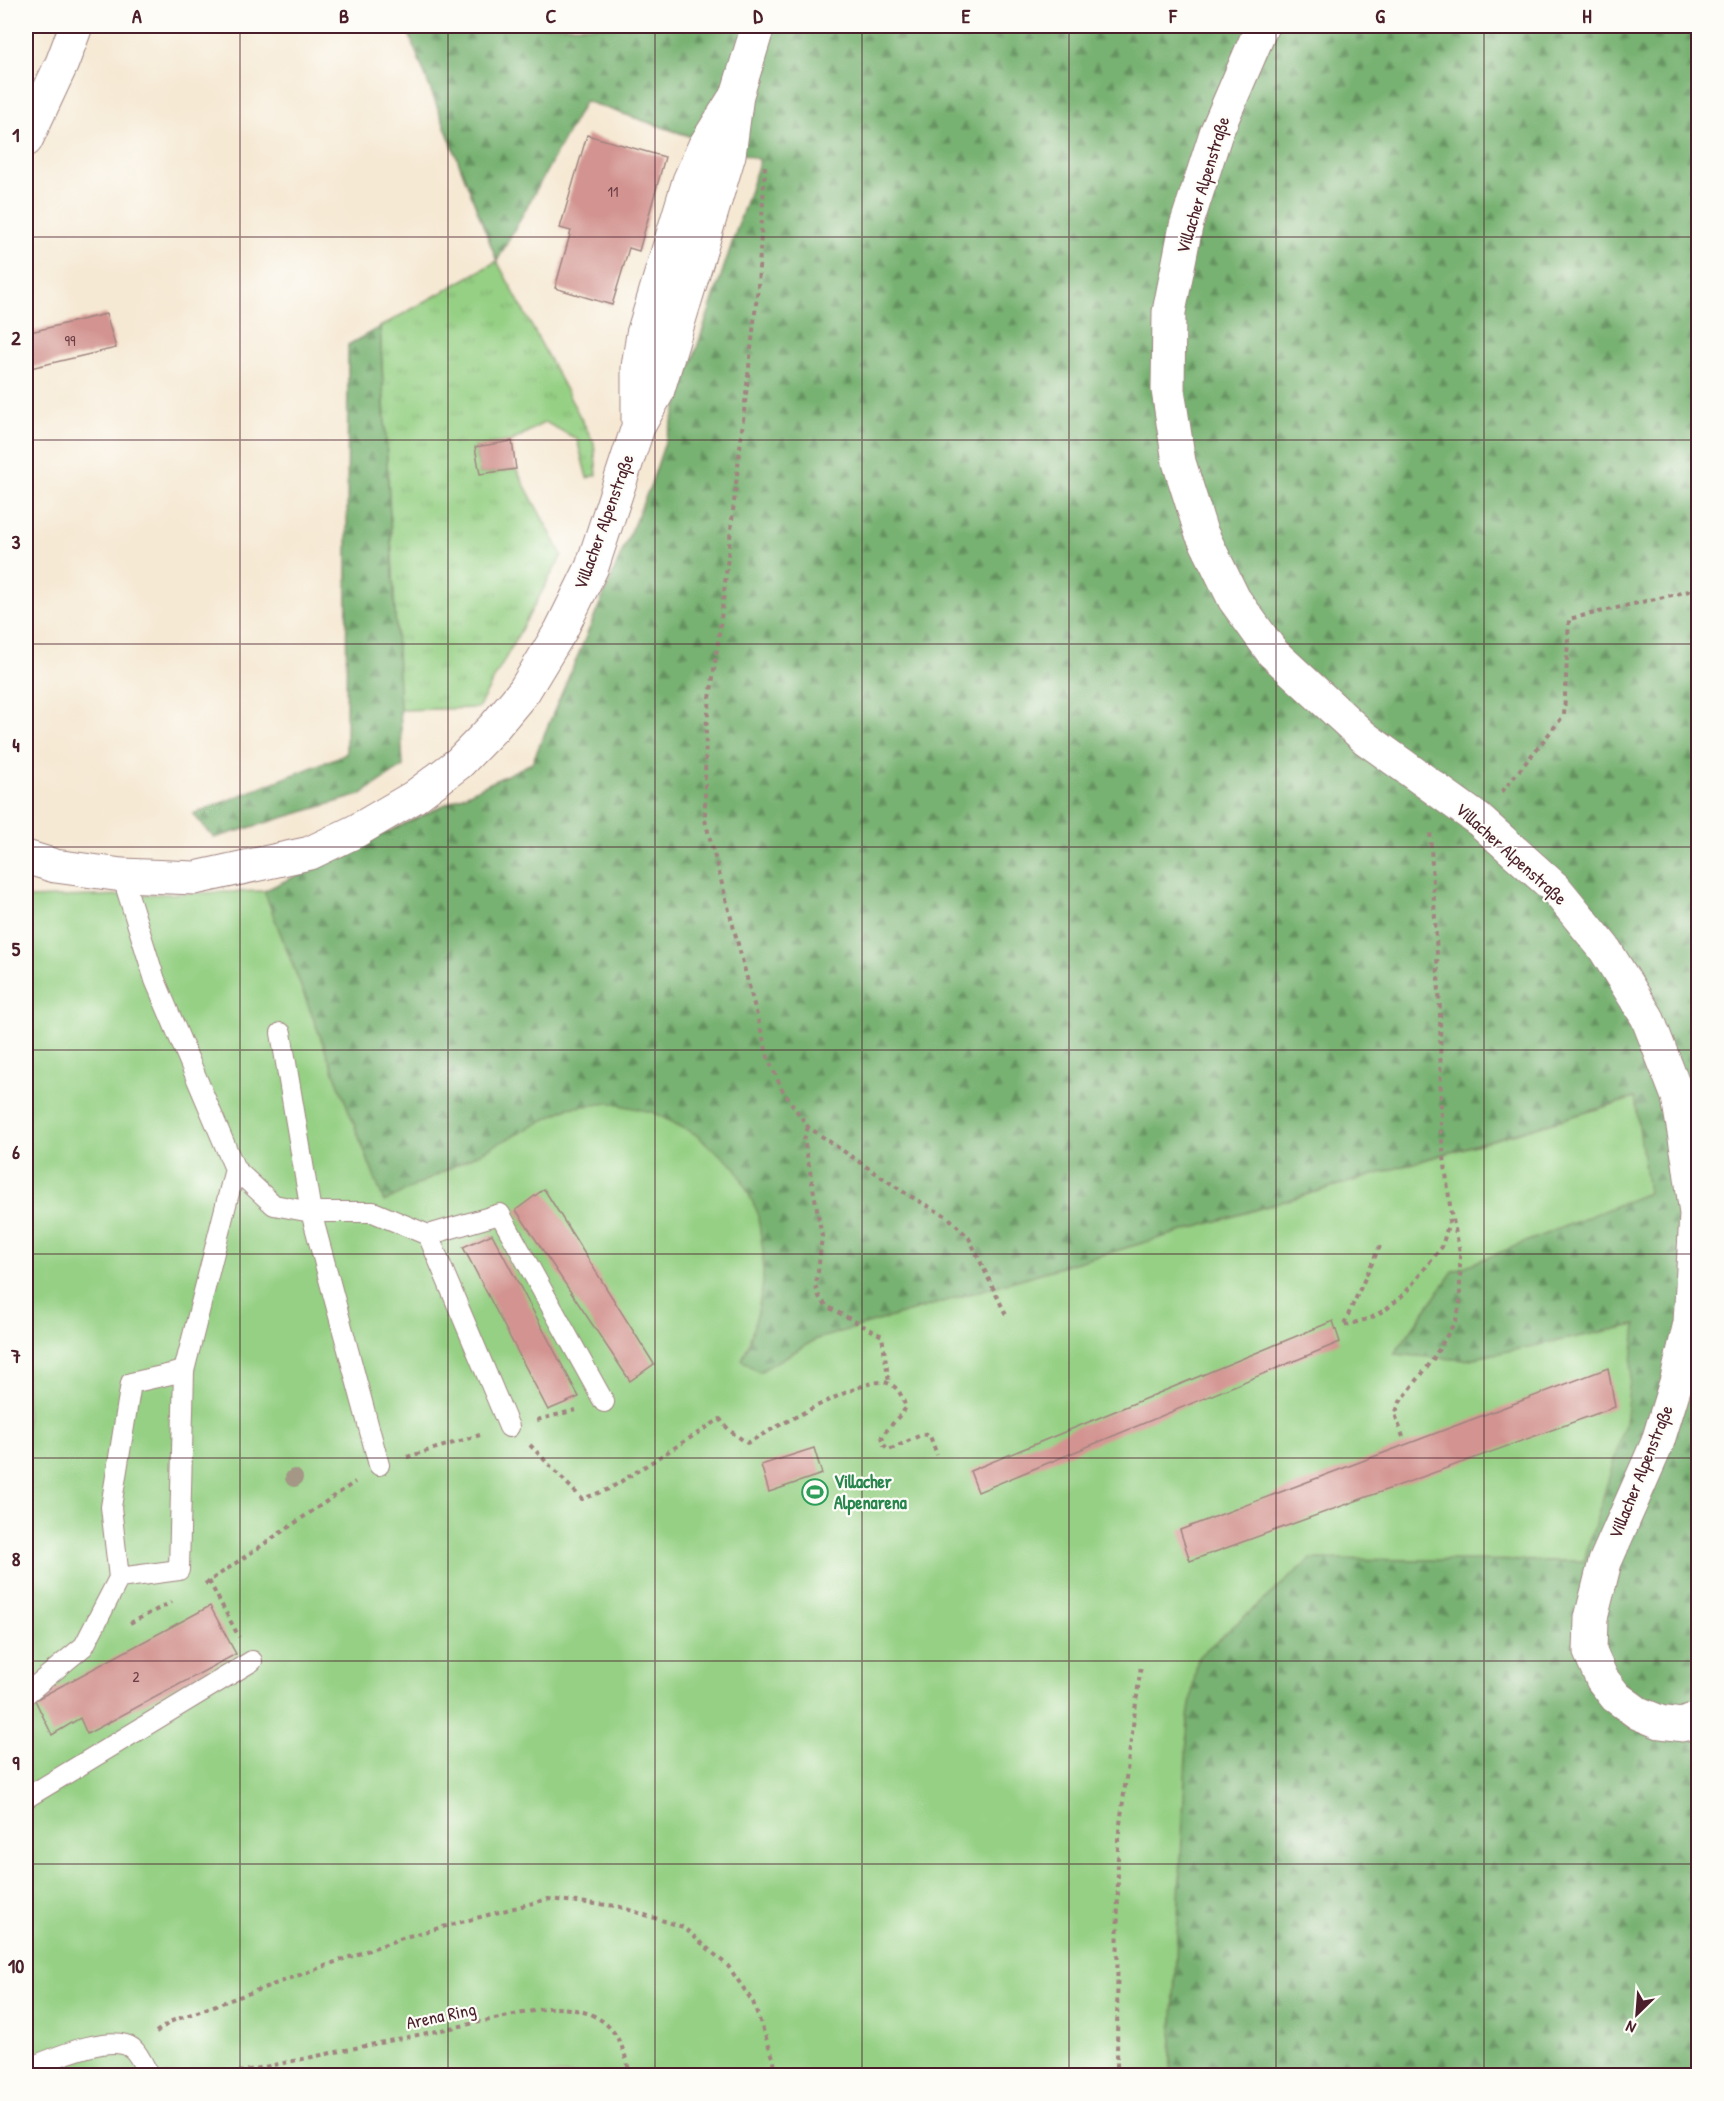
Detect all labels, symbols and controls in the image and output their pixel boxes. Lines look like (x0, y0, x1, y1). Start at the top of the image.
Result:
text: A (132, 2, 142, 29)
text: B (339, 2, 349, 29)
text: C (546, 2, 557, 29)
text: D (753, 2, 763, 29)
text: E (962, 2, 971, 29)
text: F (1168, 2, 1178, 29)
text: G (1375, 2, 1385, 29)
text: H (1582, 2, 1592, 29)
street label: Villacher Alpenstraße (1170, 113, 1235, 256)
text: 1 (12, 121, 20, 148)
house number: 11 (608, 181, 618, 202)
text: 2 (11, 324, 21, 351)
house number: 99 (64, 330, 76, 351)
street label: Villacher Alpenstraße (567, 451, 640, 593)
text: 3 (12, 528, 21, 555)
text: 4 (12, 731, 20, 758)
street label: Villacher Alpenstraße (1450, 797, 1573, 910)
text: 5 (12, 935, 21, 962)
text: 6 (12, 1138, 20, 1165)
text: 7 (10, 1342, 21, 1369)
street label: Villacher Alpenstraße (1602, 1401, 1679, 1542)
place label: Villacher Alpenarena (834, 1469, 908, 1516)
sports icon: Villacher Alpenarena (800, 1477, 830, 1507)
text: 8 (12, 1545, 21, 1572)
house number: 2 (132, 1666, 140, 1687)
text: 9 (12, 1749, 20, 1776)
text: 10 (8, 1952, 24, 1979)
north arrow (1607, 1984, 1667, 2044)
street label: Arena Ring (404, 1996, 478, 2035)
text: N (1622, 2016, 1639, 2039)

